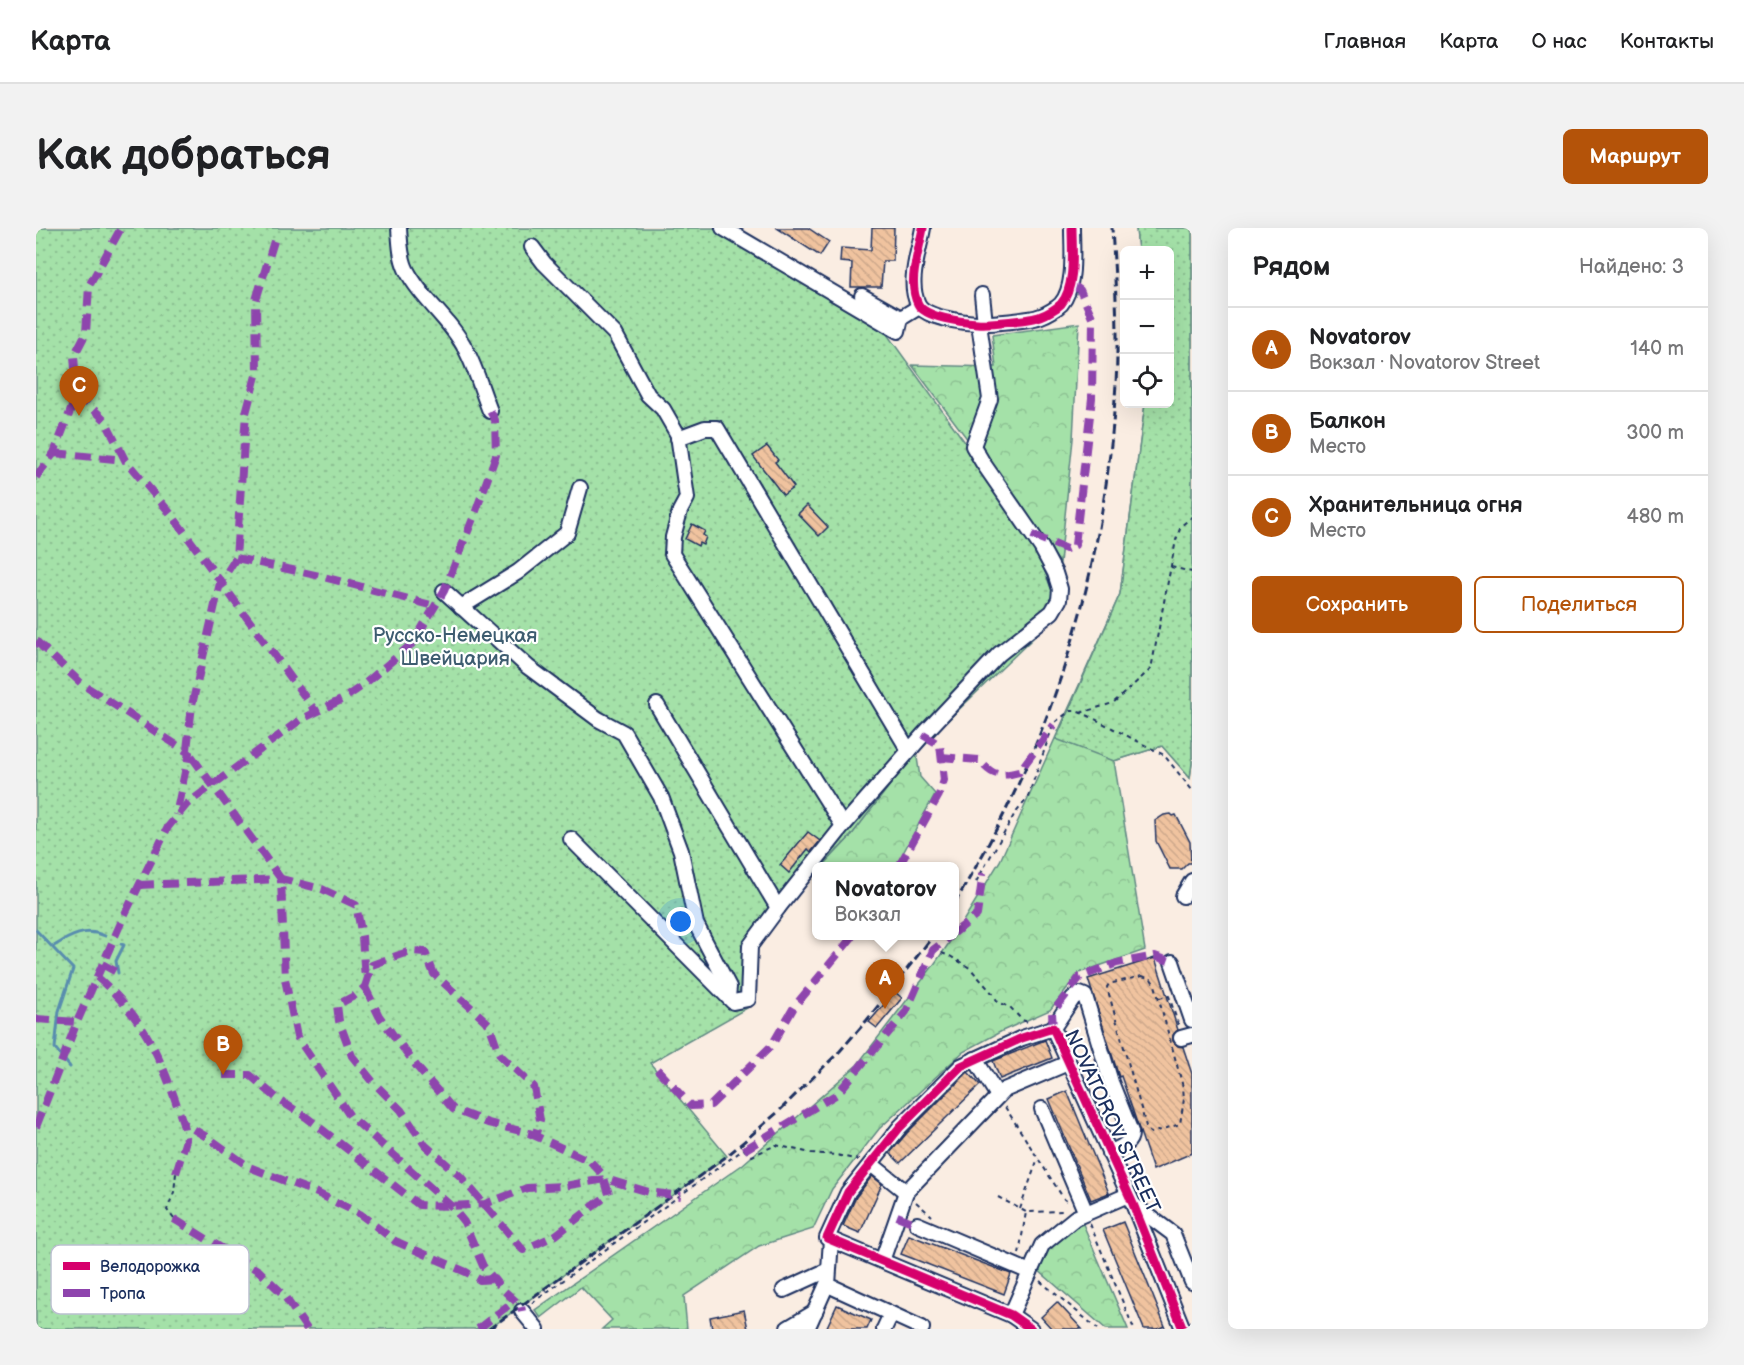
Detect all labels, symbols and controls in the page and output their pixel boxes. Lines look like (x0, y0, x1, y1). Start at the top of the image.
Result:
text: Карта (30, 25, 110, 58)
text: Главная (1323, 29, 1406, 54)
text: Карта (1439, 29, 1498, 54)
text: О нас (1531, 29, 1587, 54)
text: Контакты (1620, 29, 1714, 54)
button: Маршрут (1563, 129, 1708, 184)
text: Как добраться (36, 131, 331, 182)
map controls (1120, 246, 1174, 408)
button: + (1120, 246, 1174, 300)
text: Рядом (1252, 252, 1330, 283)
text: Найдено: 3 (1579, 255, 1684, 279)
button: − (1120, 300, 1174, 354)
text: Novatorov (1309, 324, 1411, 351)
text: A (1265, 337, 1278, 361)
text: 140 m (1630, 337, 1684, 361)
text: Вокзал · Novatorov Street (1309, 351, 1540, 375)
button: locate (1120, 354, 1174, 408)
pin: C (60, 366, 99, 416)
text: Балкон (1309, 408, 1386, 435)
text: B (1264, 421, 1279, 445)
text: 300 m (1626, 421, 1684, 445)
text: Место (1309, 435, 1366, 459)
text: Хранительница огня (1309, 492, 1523, 519)
text: C (1264, 505, 1279, 529)
text: 480 m (1626, 505, 1684, 529)
text: Место (1309, 519, 1366, 543)
button: Сохранить (1252, 576, 1462, 633)
button: Поделиться (1474, 576, 1684, 633)
park label: Русско-Немецкая Швейцария (373, 624, 537, 671)
popup (812, 862, 959, 940)
text: Novatorov (835, 876, 936, 903)
text: Вокзал (835, 903, 901, 927)
your location (666, 907, 695, 936)
pin: A (866, 960, 904, 1009)
pin: B (204, 1026, 243, 1075)
street label: NOVATOROV STREET (1059, 1026, 1165, 1217)
legend (51, 1245, 249, 1314)
text: Велодорожка (100, 1258, 201, 1277)
text: Тропа (100, 1285, 146, 1304)

